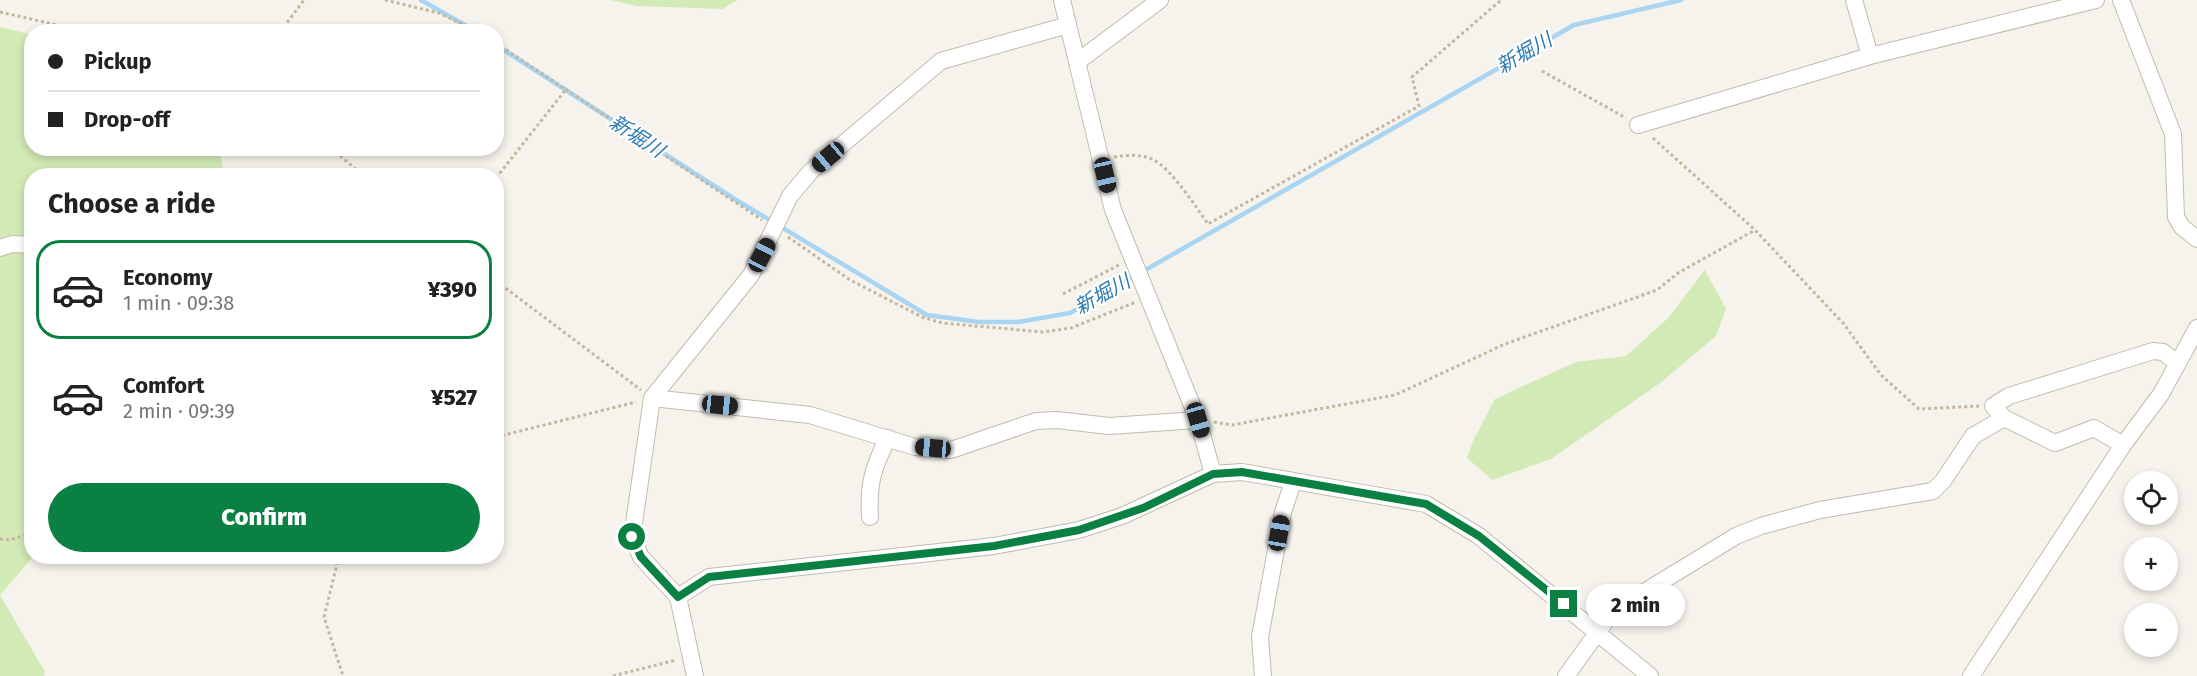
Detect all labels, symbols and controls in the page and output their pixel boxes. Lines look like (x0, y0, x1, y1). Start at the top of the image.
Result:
water label: 新堀川 (1492, 27, 1558, 78)
text: Pickup (84, 48, 152, 75)
text: Drop-off (84, 106, 170, 133)
water label: 新堀川 (605, 110, 670, 163)
car (808, 139, 848, 175)
car (1092, 155, 1118, 195)
text: Choose a ride (48, 188, 215, 220)
car (746, 235, 778, 275)
icon: car (51, 263, 105, 317)
text: Economy (123, 264, 212, 291)
water label: 新堀川 (1070, 268, 1136, 319)
text: ¥390 (428, 276, 477, 303)
text: 1 min · 09:38 (123, 291, 234, 315)
icon: car (51, 371, 105, 425)
text: Comfort (123, 372, 204, 399)
text: ¥527 (431, 384, 477, 411)
car (701, 394, 739, 416)
text: 2 min · 09:39 (123, 399, 235, 423)
car (1184, 400, 1212, 440)
car (914, 437, 952, 459)
map controls (2124, 471, 2178, 657)
button: locate (2124, 471, 2178, 525)
button: Confirm (48, 483, 480, 552)
car (1267, 514, 1291, 552)
route start (618, 523, 645, 550)
button: + (2124, 537, 2178, 591)
callout: 2 min (1585, 583, 1684, 625)
route end (1550, 590, 1577, 617)
text: 2 min (1611, 593, 1660, 617)
button: − (2124, 603, 2178, 657)

